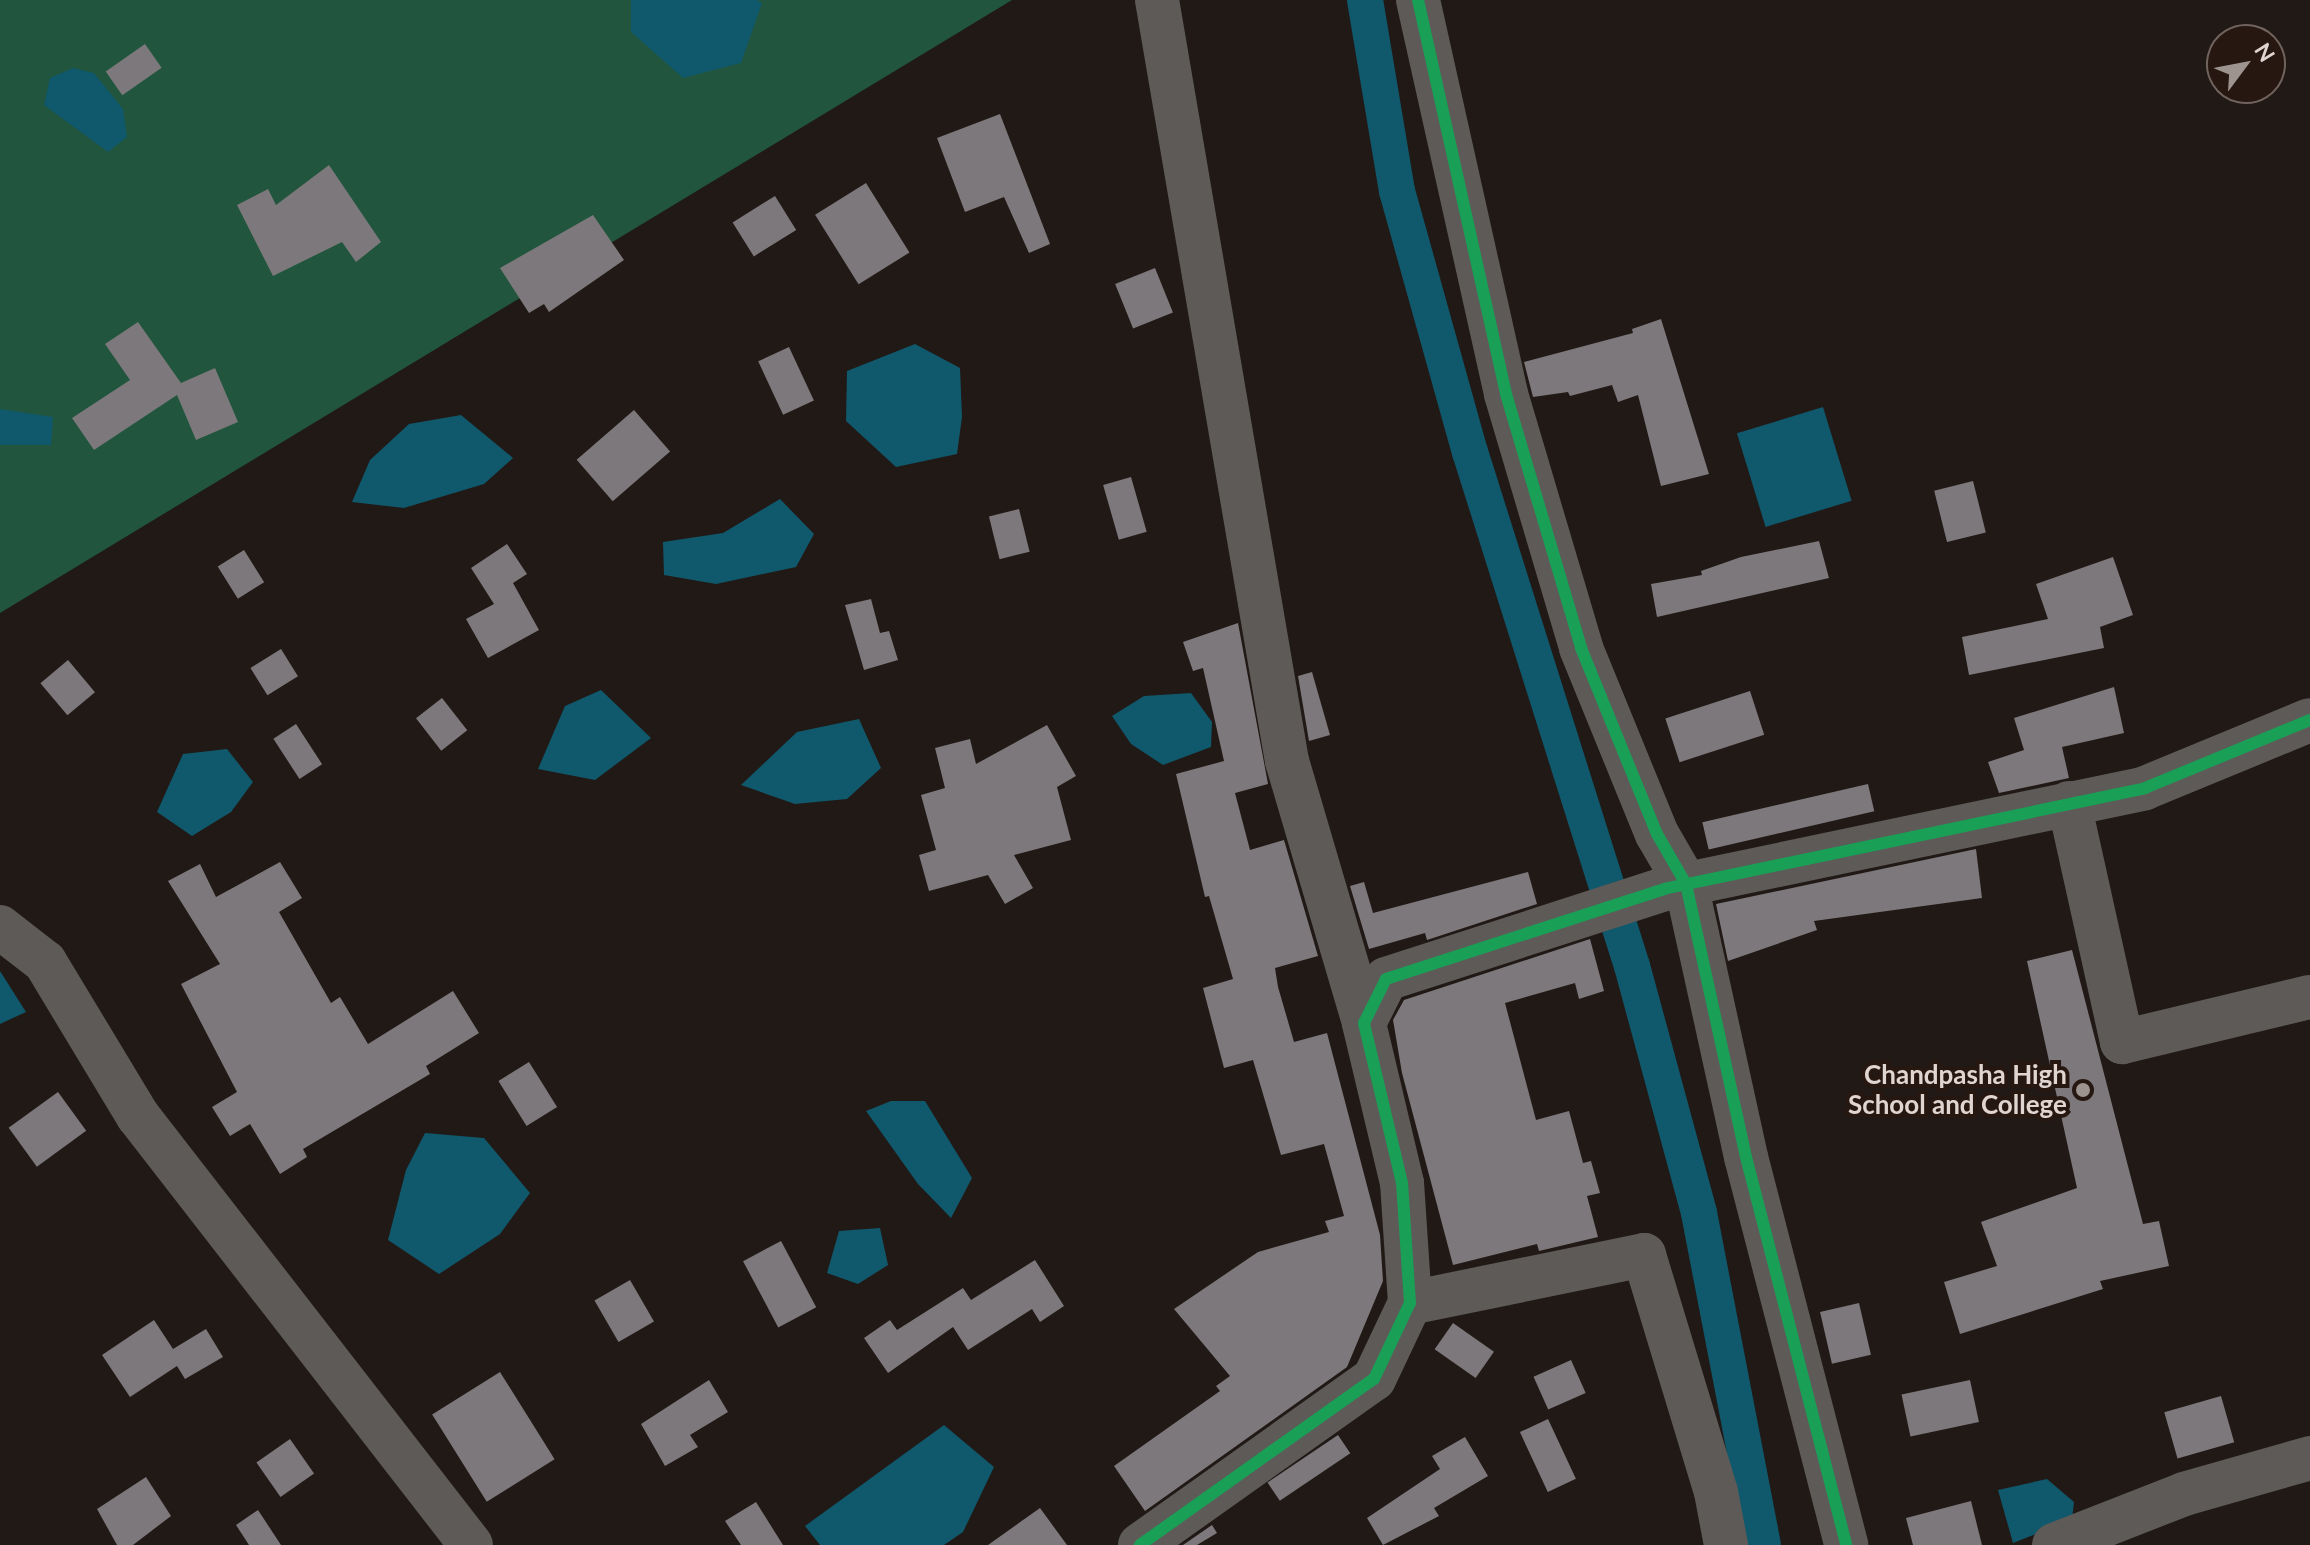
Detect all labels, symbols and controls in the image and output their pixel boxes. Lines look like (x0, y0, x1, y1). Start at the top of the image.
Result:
north arrow (2206, 24, 2286, 104)
text: N (2249, 38, 2281, 66)
place label: Chandpasha High School and College (1848, 1059, 2067, 1120)
marker: Chandpasha High School and College (2074, 1081, 2092, 1099)

